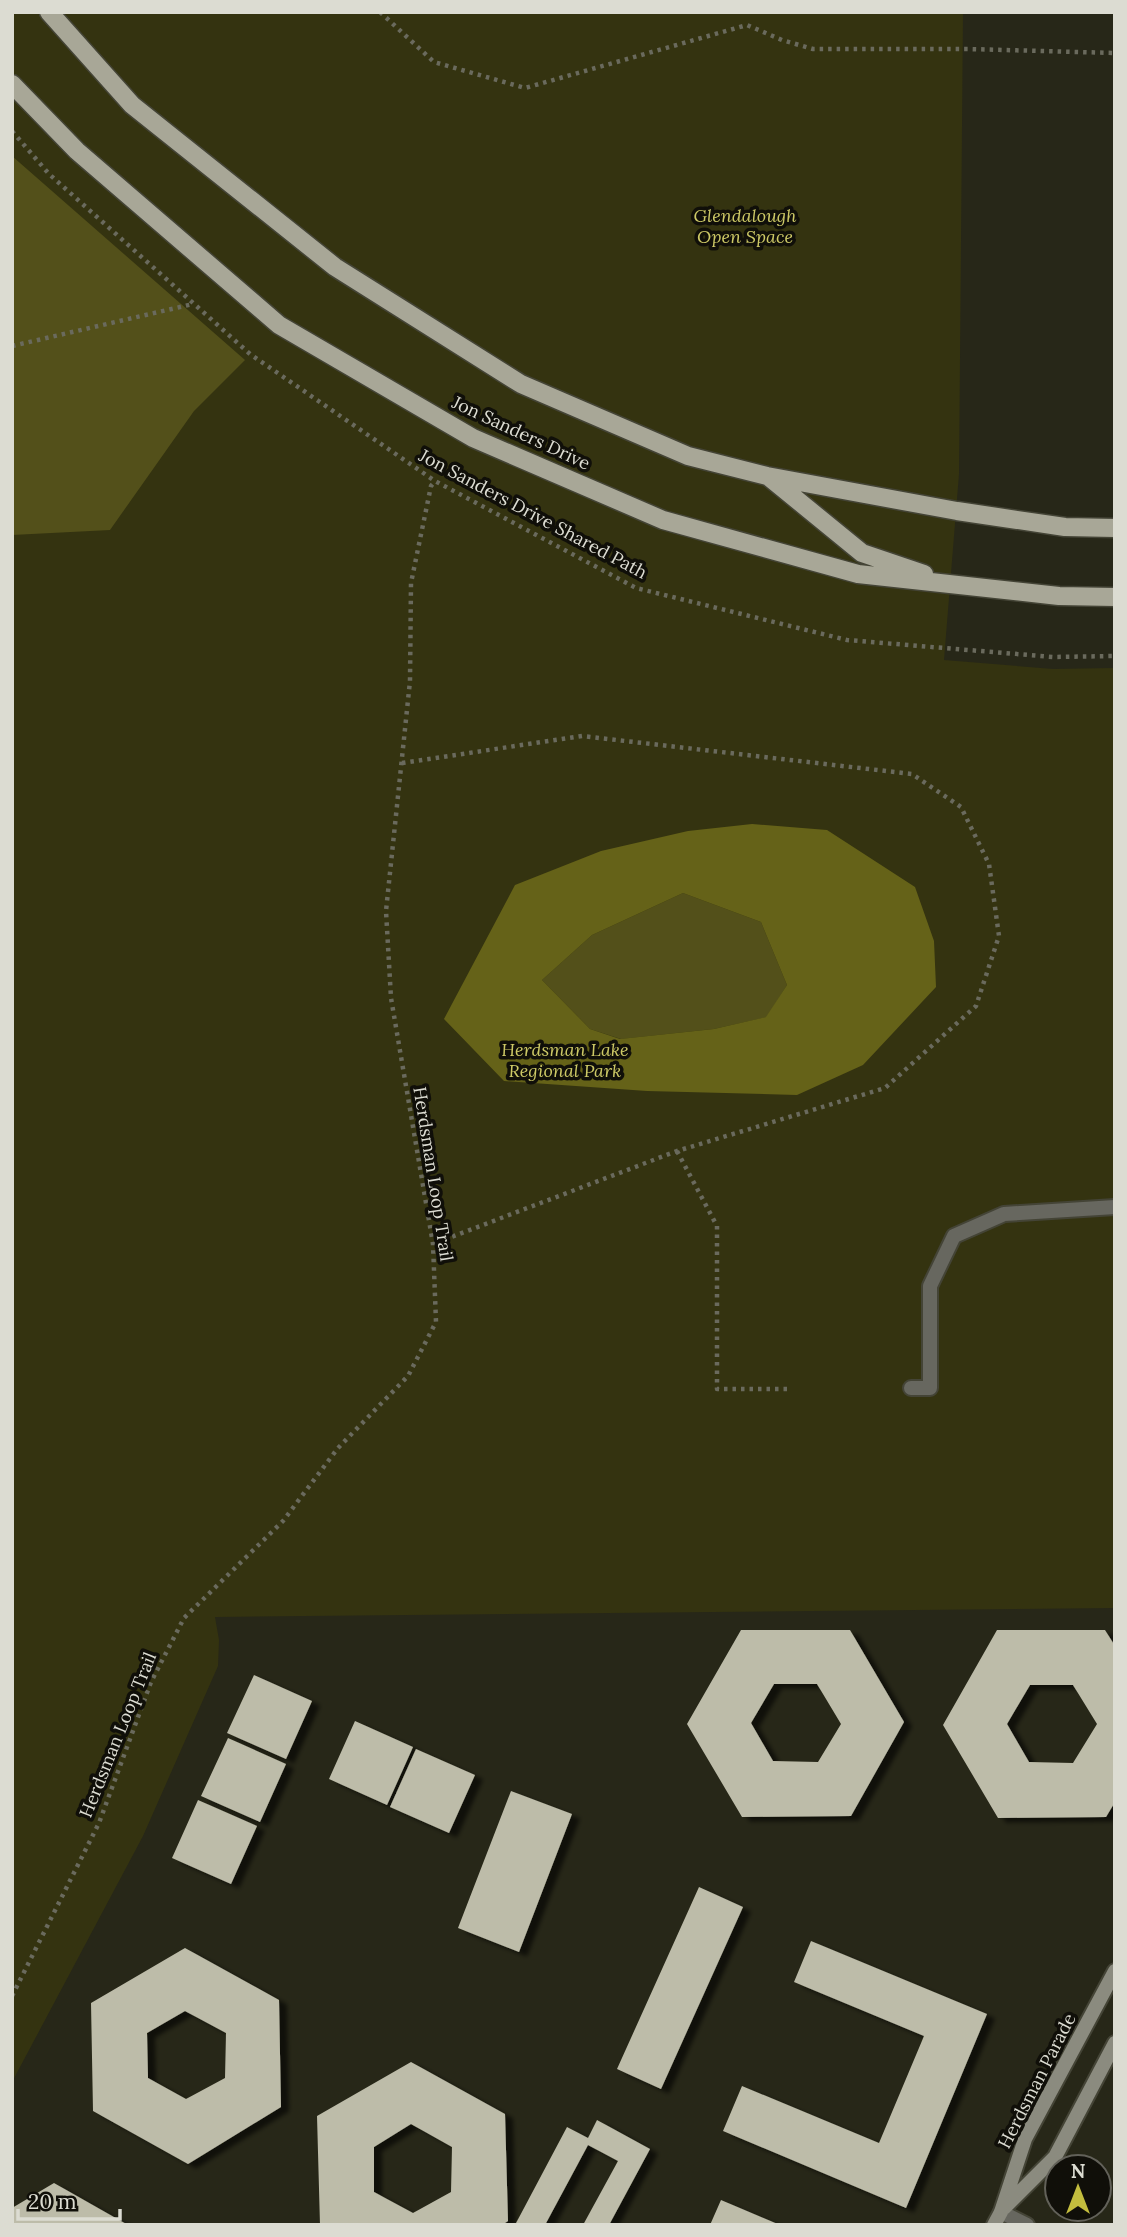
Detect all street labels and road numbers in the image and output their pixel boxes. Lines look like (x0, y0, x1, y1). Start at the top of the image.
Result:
street label: Jon Sanders Drive (448, 390, 594, 475)
street label: Jon Sanders Drive Shared Path (414, 443, 651, 584)
street label: Herdsman Loop Trail (408, 1085, 459, 1263)
street label: Herdsman Loop Trail (74, 1649, 161, 1821)
street label: Herdsman Parade (993, 2009, 1081, 2152)

